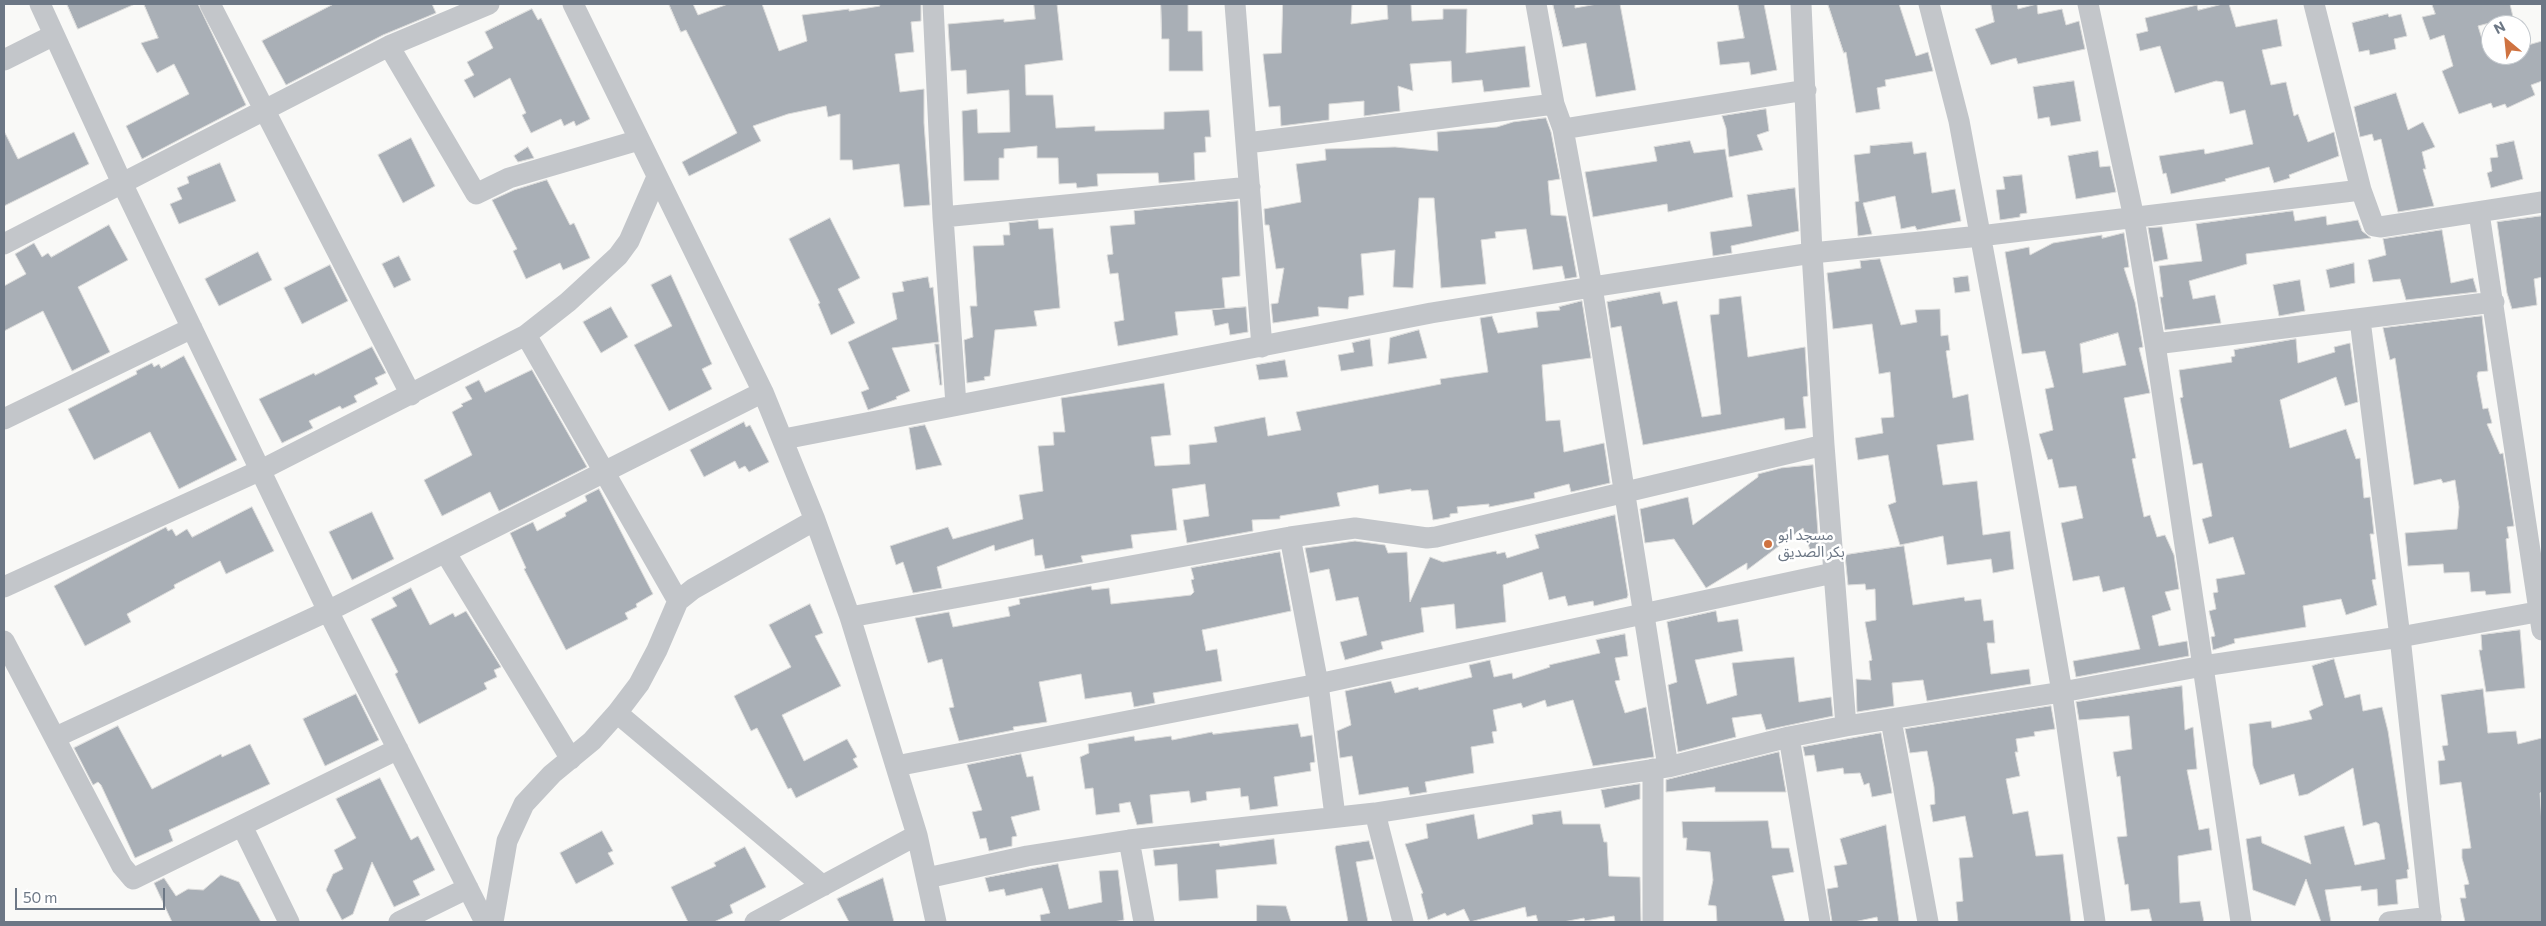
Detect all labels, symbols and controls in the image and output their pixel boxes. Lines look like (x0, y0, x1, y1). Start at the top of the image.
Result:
north arrow (2481, 15, 2531, 65)
text: N (2491, 17, 2508, 37)
place label: مسجد ابو بكر الصديق (1778, 526, 1845, 561)
marker: مسجد ابو بكر الصديق (1762, 538, 1774, 550)
scale bar (18, 878, 168, 910)
text: 50 m (23, 888, 57, 906)

